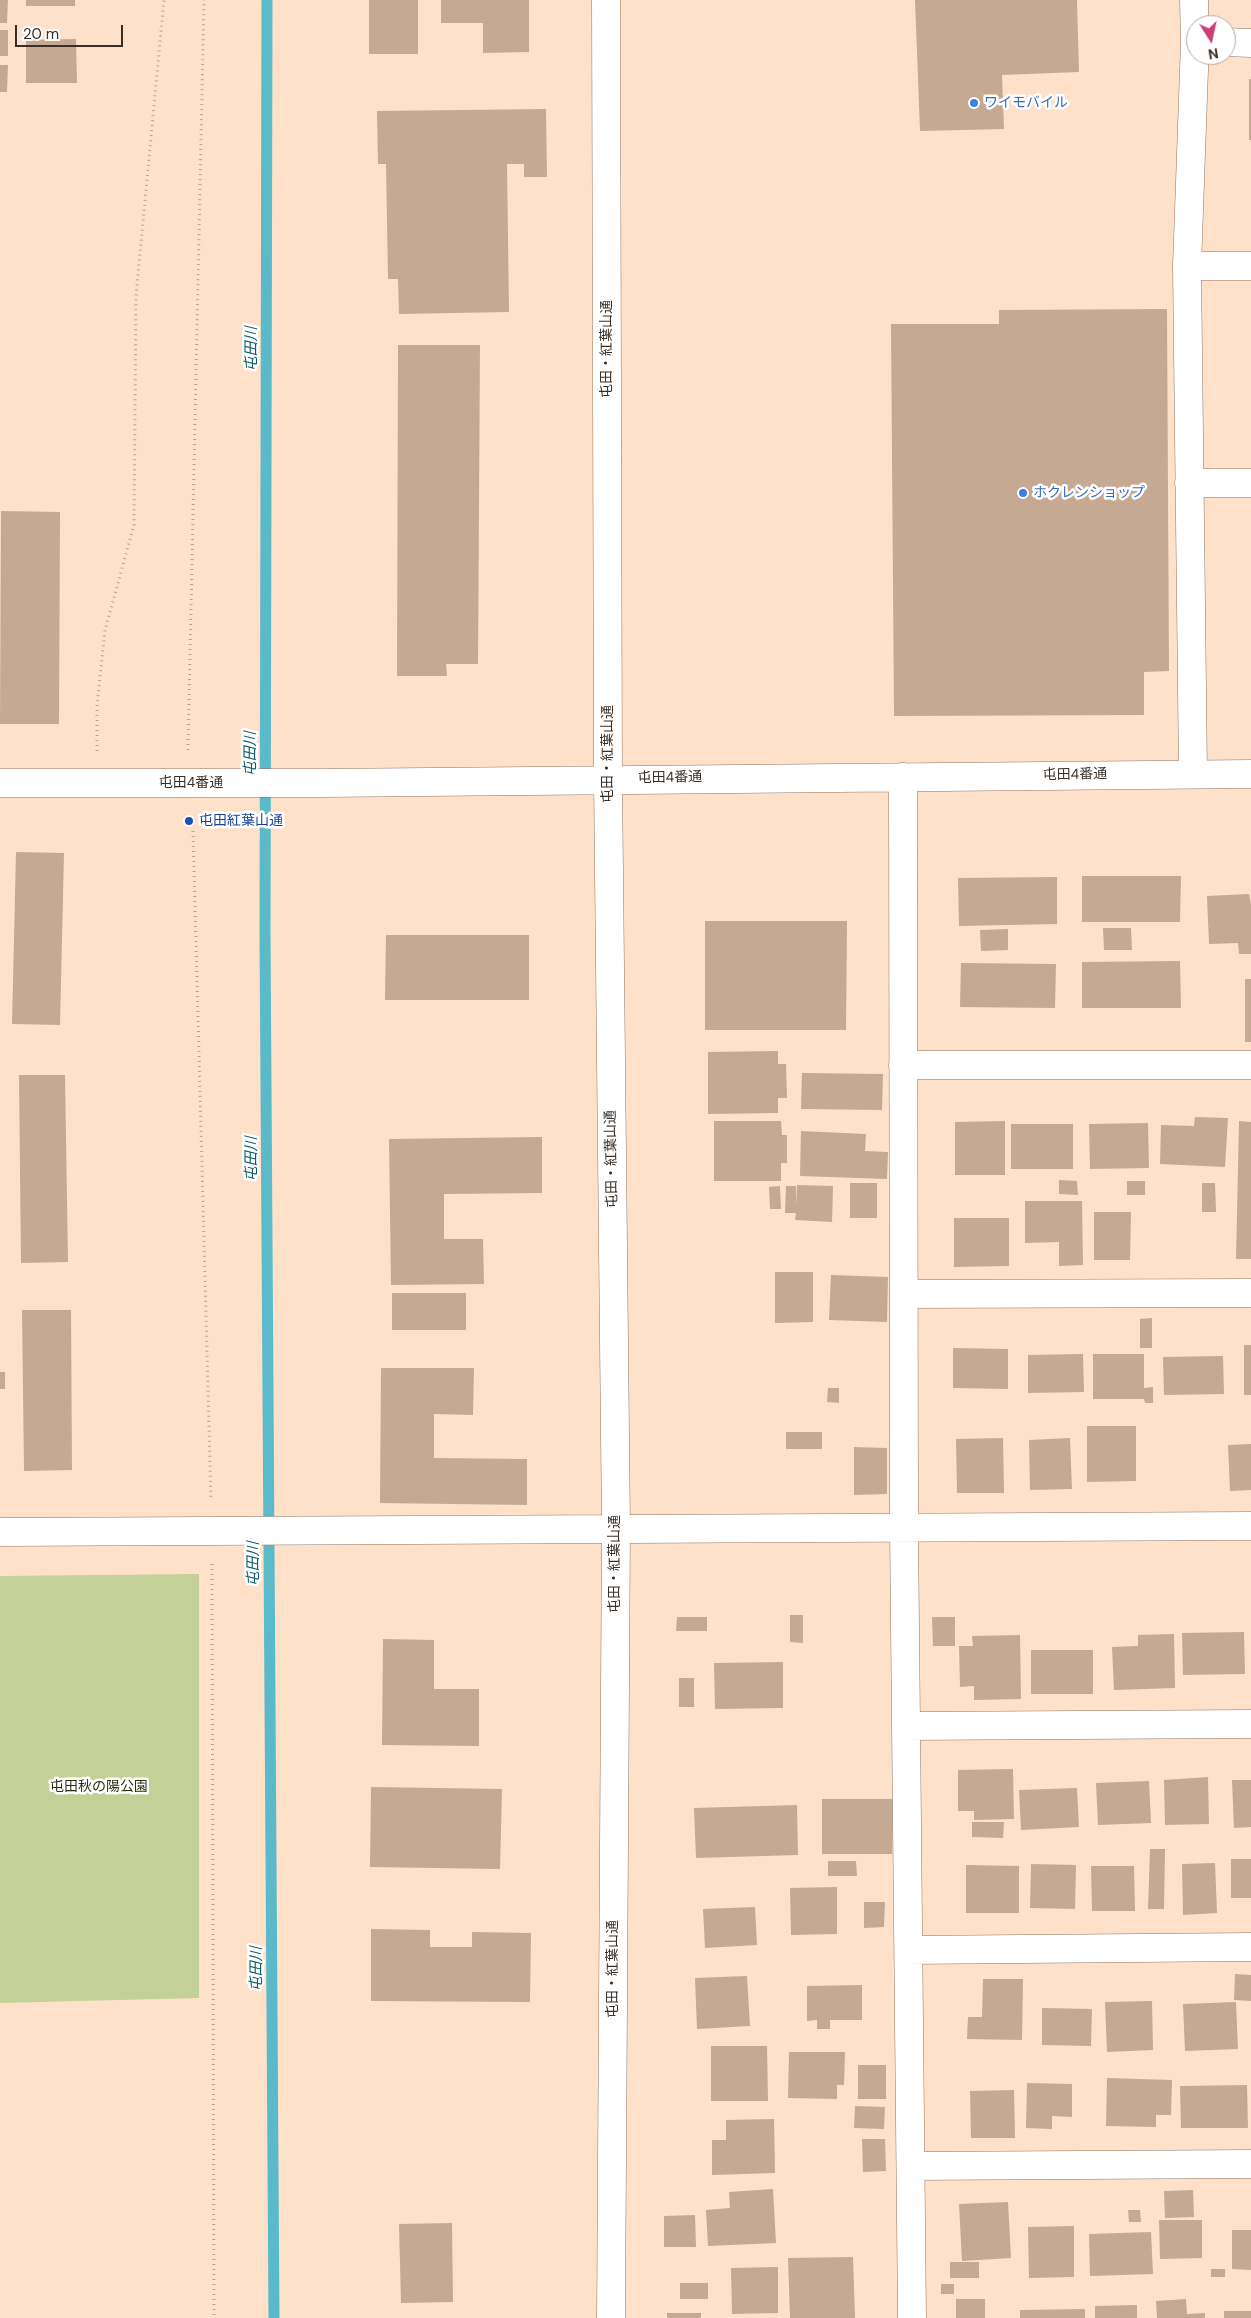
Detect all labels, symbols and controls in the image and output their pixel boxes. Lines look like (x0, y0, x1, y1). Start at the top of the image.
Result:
scale bar (18, 15, 125, 47)
north arrow (1186, 15, 1236, 65)
text: 20 m (23, 24, 59, 44)
text: N (1207, 44, 1220, 64)
place label: ワイモバイル (984, 95, 1068, 111)
marker: ワイモバイル (968, 97, 980, 109)
street label: 屯田・紅葉山通 (599, 300, 615, 398)
water label: 屯田川 (243, 327, 261, 371)
place label: ホクレンショップ (1033, 485, 1145, 501)
marker: ホクレンショップ (1017, 487, 1029, 499)
street label: 屯田・紅葉山通 (600, 705, 616, 803)
water label: 屯田川 (242, 732, 260, 776)
street label: 屯田4番通 (1043, 766, 1107, 784)
street label: 屯田4番通 (638, 769, 702, 787)
street label: 屯田4番通 (159, 775, 223, 791)
place label: 屯田紅葉山通 (199, 813, 283, 829)
marker: 屯田紅葉山通 (183, 815, 195, 827)
street label: 屯田・紅葉山通 (603, 1110, 621, 1208)
water label: 屯田川 (243, 1137, 261, 1181)
street label: 屯田・紅葉山通 (607, 1515, 623, 1613)
water label: 屯田川 (245, 1542, 263, 1586)
park label: 屯田秋の陽公園 (50, 1779, 148, 1795)
street label: 屯田・紅葉山通 (605, 1920, 621, 2018)
water label: 屯田川 (248, 1947, 266, 1991)

